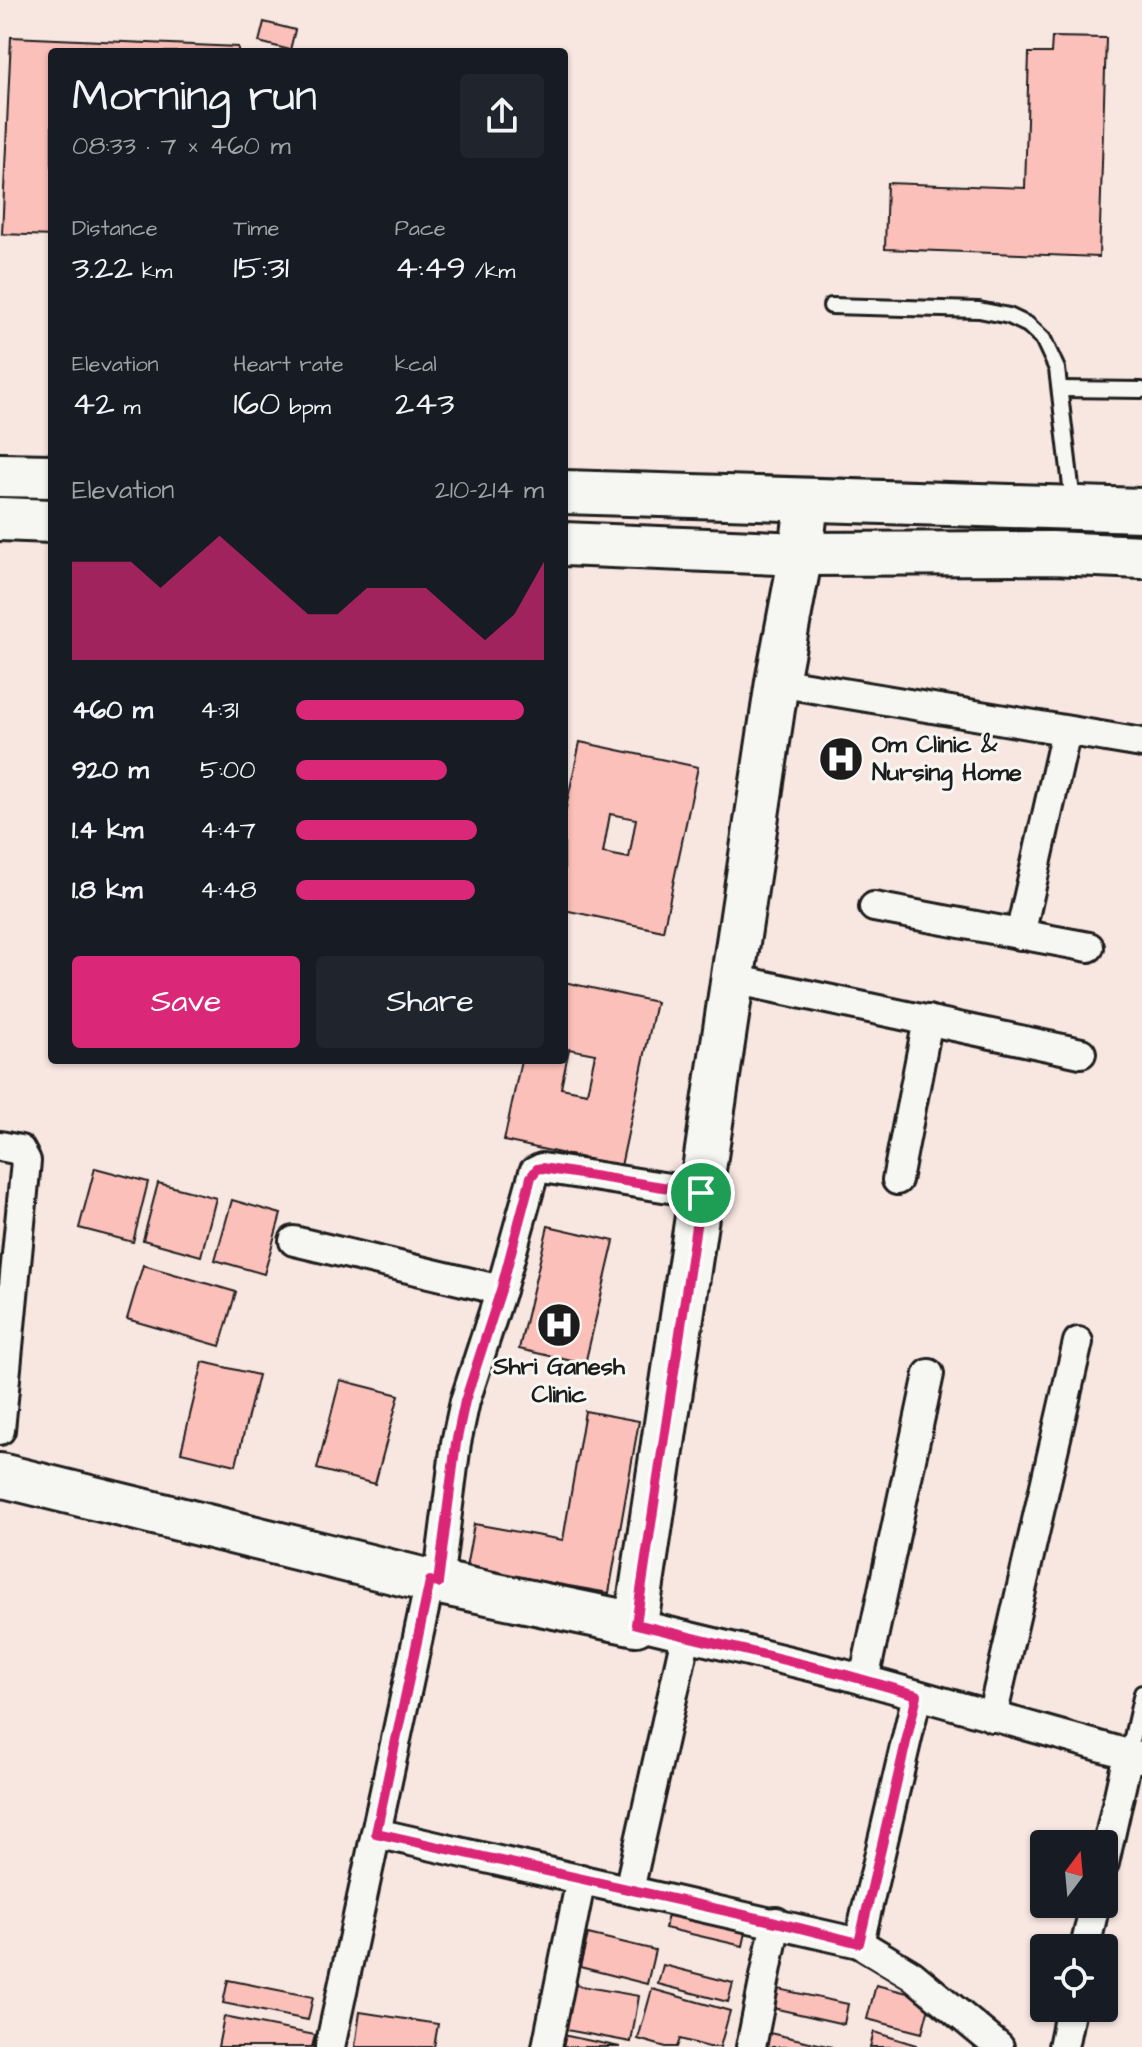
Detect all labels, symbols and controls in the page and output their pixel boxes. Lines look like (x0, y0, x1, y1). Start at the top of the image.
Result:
text: Morning run (72, 67, 317, 128)
button: share (460, 74, 544, 158)
text: 08:33 · 7 × 460 m (72, 128, 291, 164)
text: Distance (72, 213, 158, 244)
text: Time (233, 213, 279, 244)
text: Pace (395, 213, 446, 244)
text: 3.22 (72, 244, 133, 292)
text: 15:31 (233, 244, 289, 292)
text: 4:49 (395, 244, 466, 292)
text: km (133, 256, 172, 287)
text: /km (466, 256, 515, 287)
text: Elevation (72, 349, 159, 380)
text: Heart rate (233, 349, 344, 380)
text: kcal (395, 349, 437, 380)
text: 42 (72, 380, 115, 428)
text: 160 (233, 380, 280, 428)
text: 243 (395, 380, 455, 428)
text: m (115, 392, 141, 423)
text: bpm (280, 392, 331, 423)
text: Elevation (72, 472, 174, 508)
text: 210–214 m (435, 472, 544, 508)
text: 460 m (72, 692, 153, 728)
text: 4:31 (200, 692, 239, 728)
place label: Om Clinic & Nursing Home (872, 728, 1022, 791)
hospital icon: Om Clinic & Nursing Home (817, 735, 865, 783)
text: 920 m (72, 752, 149, 788)
text: 5:00 (200, 752, 256, 788)
text: 1.4 km (72, 812, 143, 848)
text: 4:47 (200, 812, 256, 848)
text: 1.8 km (72, 872, 142, 908)
text: 4:48 (200, 872, 257, 908)
button: Save (72, 956, 300, 1048)
button: Share (316, 956, 544, 1048)
pin (667, 1159, 735, 1227)
icon: arrive (679, 1171, 723, 1215)
hospital icon: Shri Ganesh Clinic (535, 1301, 583, 1349)
place label: Shri Ganesh Clinic (492, 1350, 626, 1412)
north arrow (1030, 1830, 1118, 1918)
map controls (1030, 1830, 1118, 2022)
button: locate (1030, 1934, 1118, 2022)

